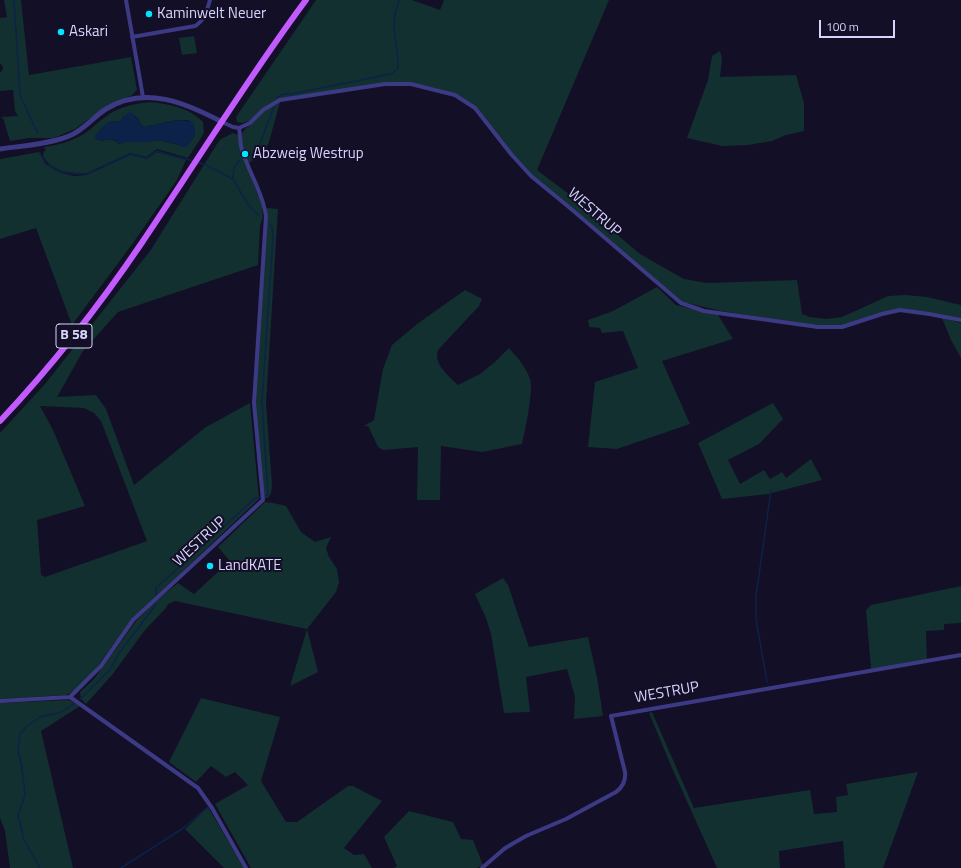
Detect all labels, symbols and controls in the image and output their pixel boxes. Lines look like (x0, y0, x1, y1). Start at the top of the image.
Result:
place label: Kaminwelt Neuer (157, 5, 266, 23)
marker: Kaminwelt Neuer (144, 9, 154, 19)
scale bar (821, 12, 897, 38)
text: 100 m (826, 17, 859, 36)
place label: Askari (69, 23, 108, 41)
marker: Askari (56, 27, 66, 37)
place label: Abzweig Westrup (253, 145, 364, 163)
marker: Abzweig Westrup (240, 149, 250, 159)
street label: WESTRUP (563, 185, 625, 241)
road number: B 58 (56, 324, 92, 348)
street label: WESTRUP (170, 513, 230, 571)
place label: LandKATE (218, 557, 282, 575)
marker: LandKATE (205, 561, 215, 571)
street label: WESTRUP (633, 678, 701, 708)

